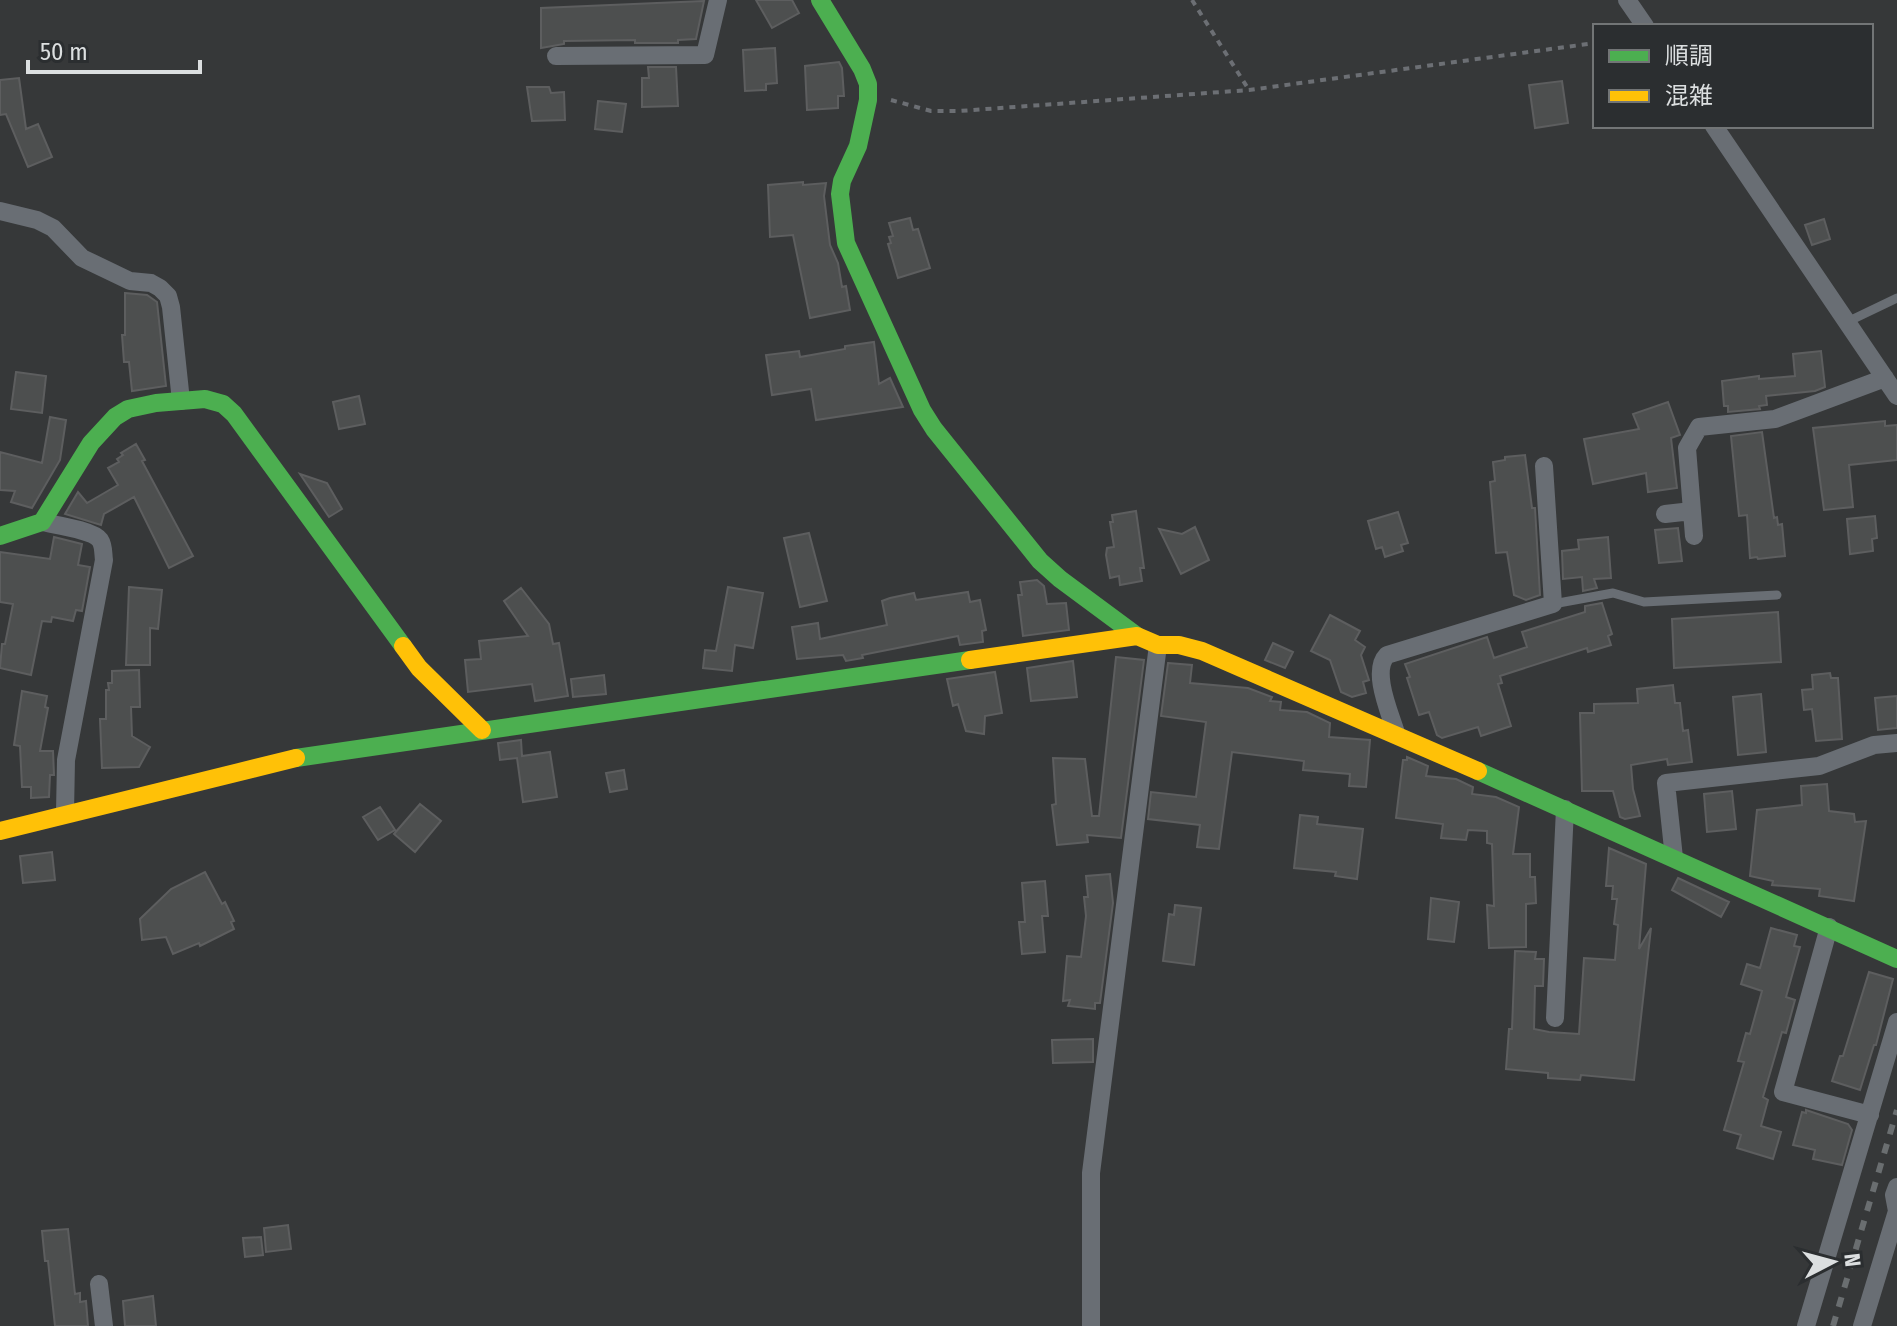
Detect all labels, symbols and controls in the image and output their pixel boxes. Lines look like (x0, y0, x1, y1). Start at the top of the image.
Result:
scale bar (28, 24, 200, 74)
legend (1593, 24, 1873, 128)
text: 50 m (40, 38, 88, 66)
text: 順調 (1665, 42, 1713, 70)
text: 混雑 (1665, 82, 1713, 110)
north arrow (1793, 1222, 1873, 1302)
text: N (1838, 1252, 1867, 1268)

